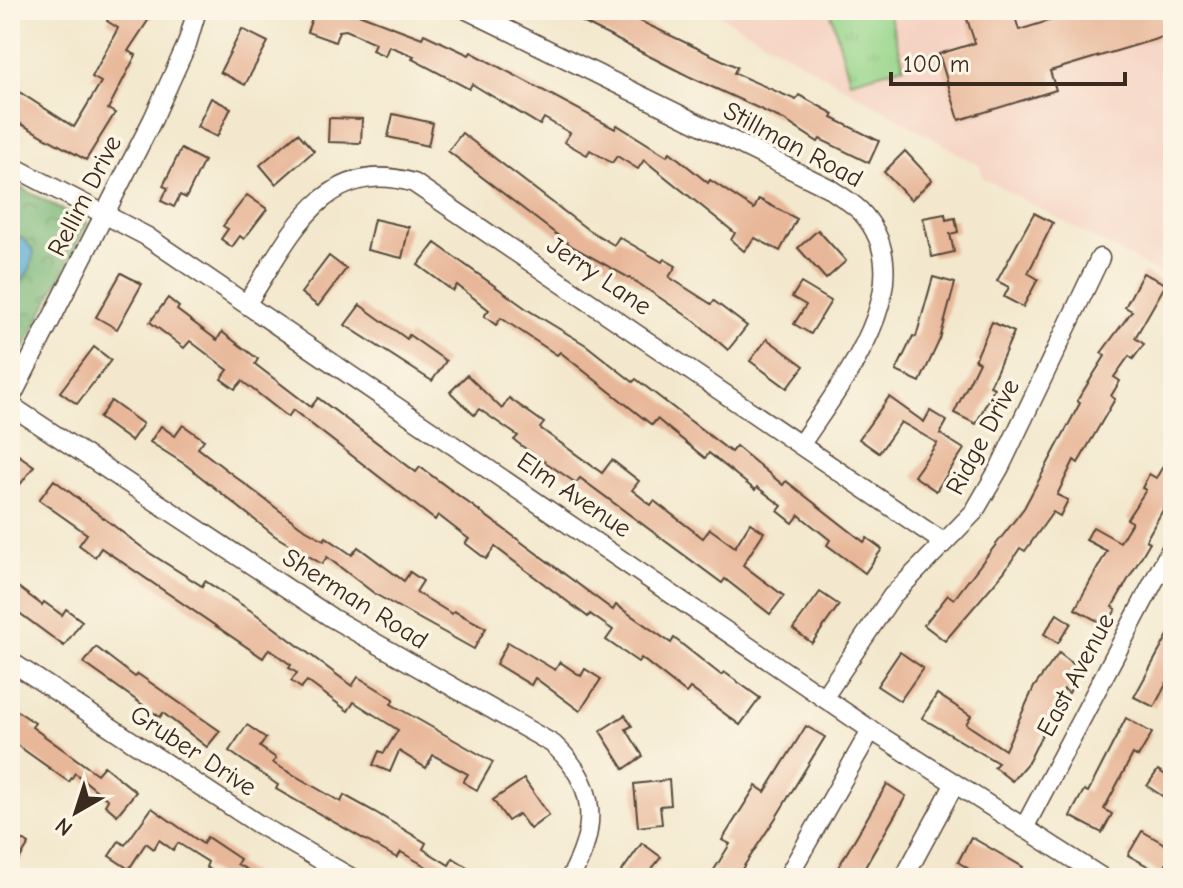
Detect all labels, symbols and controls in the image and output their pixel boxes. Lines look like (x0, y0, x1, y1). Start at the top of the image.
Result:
scale bar (891, 36, 1125, 86)
text: 100 m (903, 50, 970, 78)
street label: Stillman Road (718, 96, 868, 194)
street label: Rellim Drive (42, 131, 128, 261)
street label: Jerry Lane (541, 230, 657, 322)
street label: Ridge Drive (940, 374, 1026, 500)
street label: Elm Avenue (511, 446, 637, 544)
street label: Sherman Road (277, 542, 433, 656)
street label: East Avenue (1031, 608, 1121, 742)
street label: Gruber Drive (124, 699, 262, 803)
north arrow (36, 772, 116, 852)
text: N (50, 812, 78, 841)

